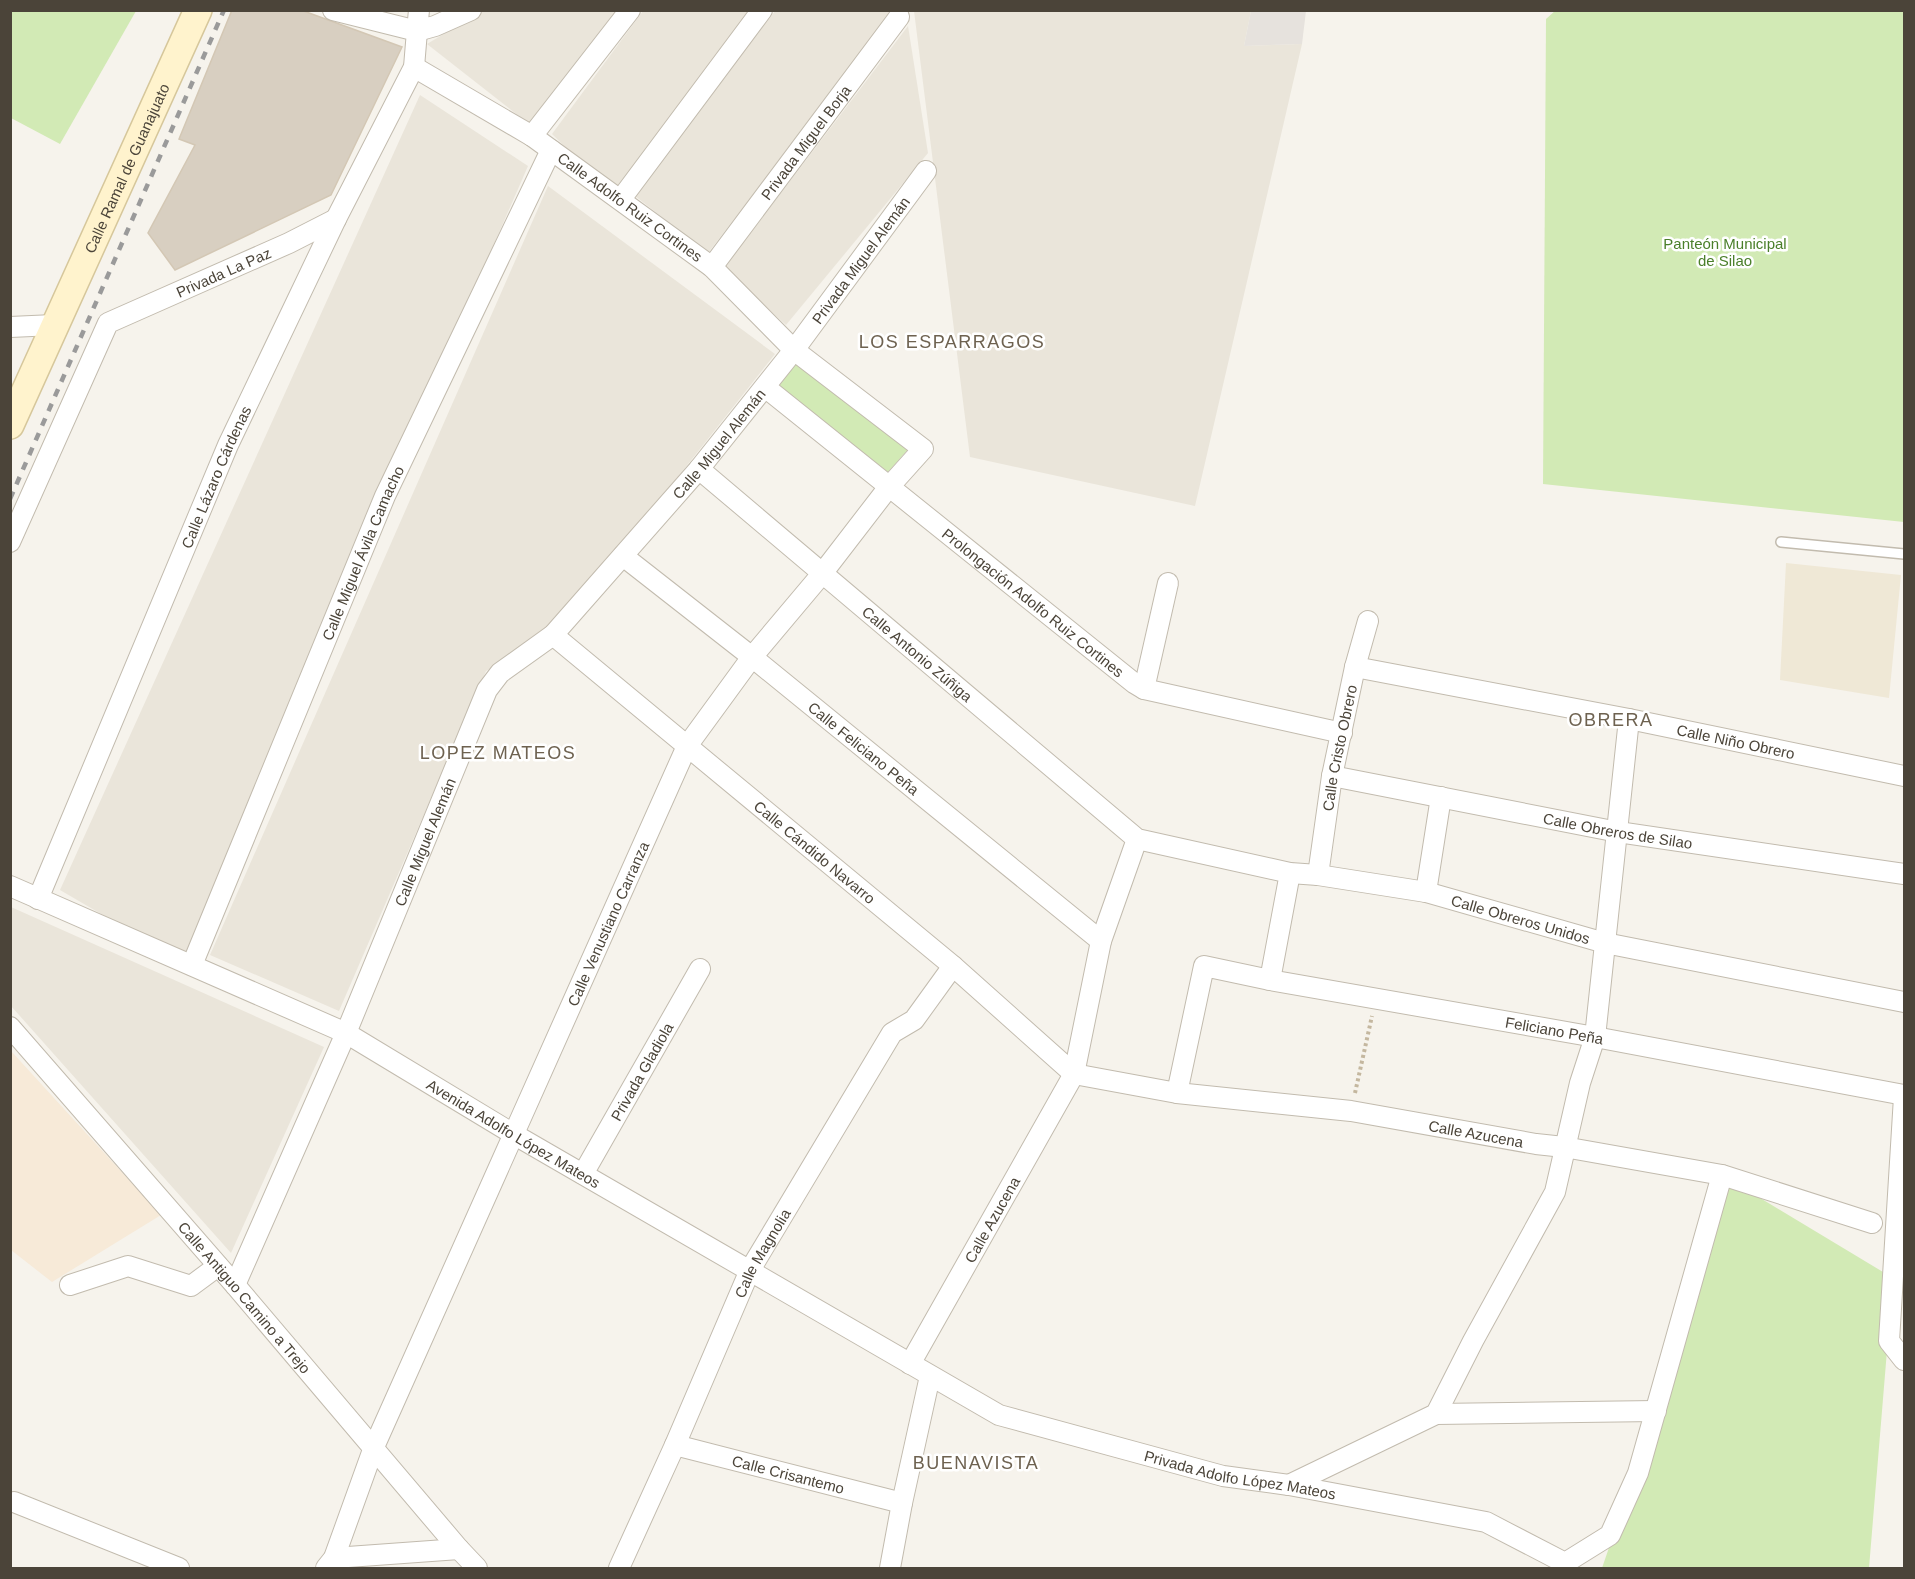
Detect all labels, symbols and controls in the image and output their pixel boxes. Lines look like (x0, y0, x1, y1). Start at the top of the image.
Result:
street label: Calle Ramal de Guanajuato (81, 81, 172, 256)
street label: Privada Miguel Borja (757, 81, 854, 203)
street label: Calle Adolfo Ruiz Cortines (555, 149, 705, 265)
street label: Privada Miguel Alemán (808, 193, 913, 327)
park label: Panteón Municipal de Silao (1663, 235, 1787, 269)
street label: Privada La Paz (173, 244, 273, 300)
district label: LOS ESPARRAGOS (859, 332, 1045, 352)
street label: Calle Miguel Alemán (669, 385, 768, 502)
street label: Calle Lázaro Cárdenas (177, 403, 254, 551)
street label: Calle Miguel Ávila Camacho (318, 463, 407, 643)
street label: Prolongación Adolfo Ruiz Cortines (939, 524, 1127, 680)
street label: Calle Antonio Zúñiga (859, 602, 976, 705)
street label: Calle Cristo Obrero (1319, 683, 1360, 812)
street label: Calle Feliciano Peña (805, 698, 923, 798)
district label: OBRERA (1568, 710, 1654, 730)
street label: Calle Niño Obrero (1675, 721, 1796, 762)
district label: LOPEZ MATEOS (420, 743, 576, 763)
street label: Calle Miguel Alemán (391, 775, 458, 908)
street label: Calle Cándido Navarro (751, 797, 879, 907)
street label: Calle Obreros de Silao (1542, 809, 1694, 851)
street label: Calle Venustiano Carranza (564, 838, 652, 1009)
street label: Calle Obreros Unidos (1449, 891, 1592, 947)
street label: Feliciano Peña (1504, 1013, 1605, 1047)
street label: Privada Gladiola (607, 1019, 676, 1124)
street label: Avenida Adolfo López Mateos (424, 1075, 603, 1191)
street label: Calle Azucena (1427, 1117, 1525, 1150)
street label: Calle Azucena (961, 1173, 1023, 1265)
street label: Calle Magnolia (731, 1205, 794, 1300)
street label: Calle Antiguo Camino a Trejo (175, 1218, 315, 1377)
street label: Privada Adolfo López Mateos (1143, 1446, 1337, 1502)
street label: Calle Crisantemo (730, 1451, 846, 1496)
district label: BUENAVISTA (913, 1453, 1039, 1473)

